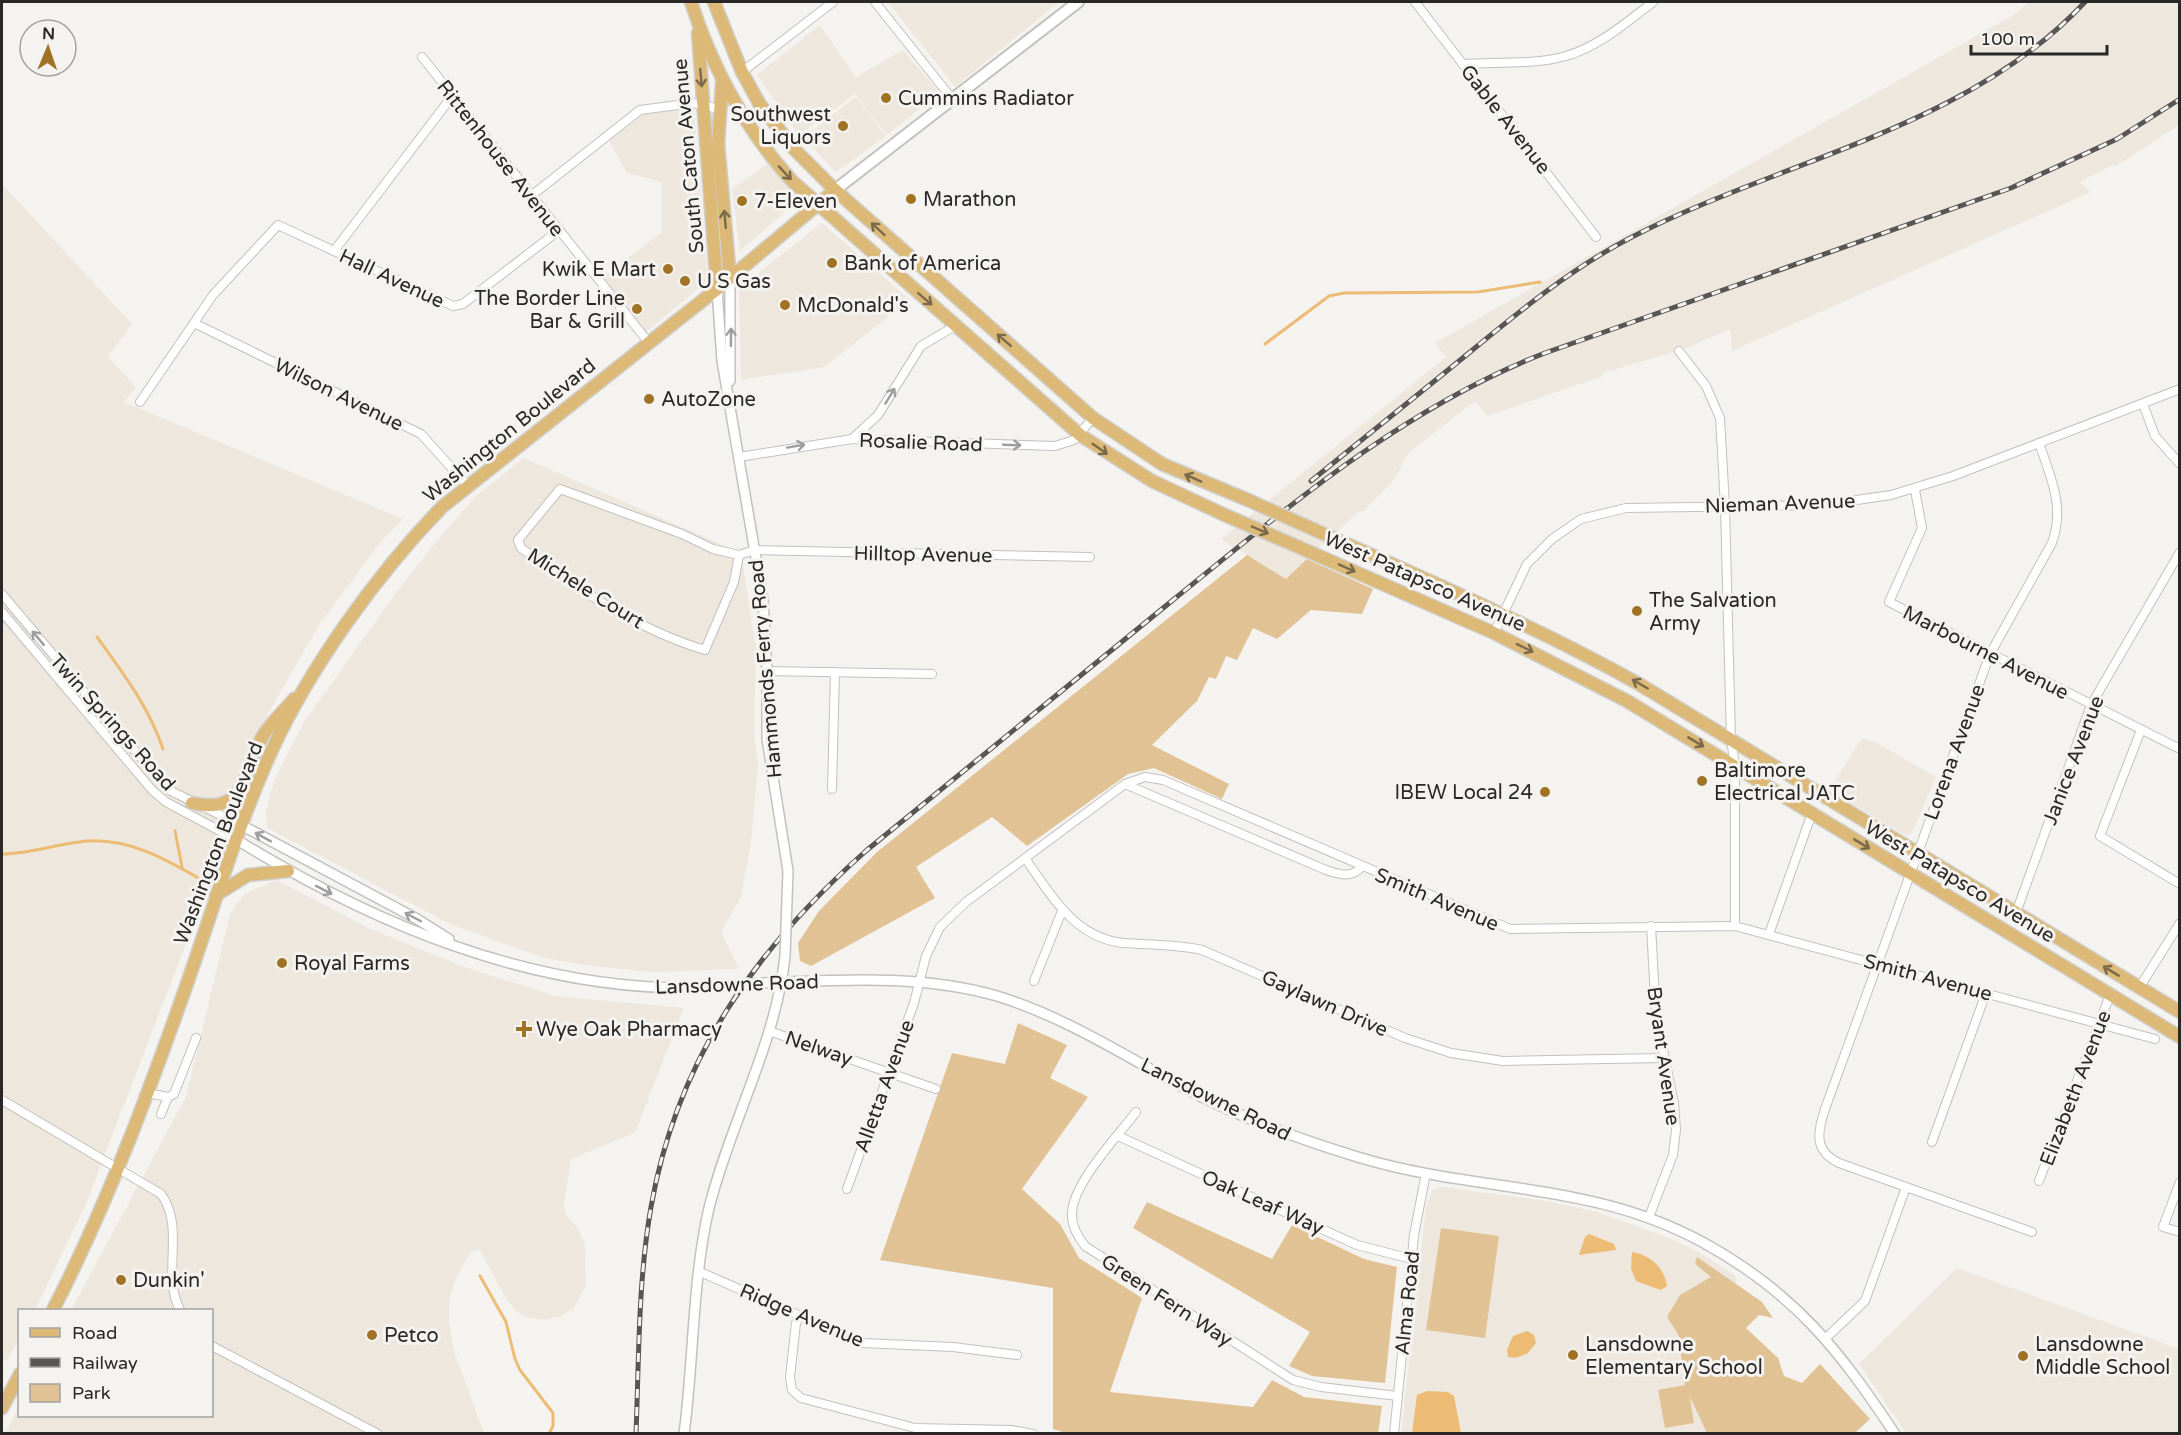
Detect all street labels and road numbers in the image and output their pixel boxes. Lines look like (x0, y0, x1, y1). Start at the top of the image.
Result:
street label: South Caton Avenue (669, 58, 709, 254)
street label: Gable Avenue (1455, 60, 1555, 179)
street label: Rittenhouse Avenue (432, 76, 569, 242)
street label: Hall Avenue (335, 244, 448, 314)
street label: Wilson Avenue (270, 353, 407, 437)
street label: Washington Boulevard (418, 354, 601, 508)
street label: Rosalie Road (859, 429, 983, 457)
street label: Nieman Avenue (1704, 489, 1856, 519)
street label: West Patapsco Avenue (1320, 527, 1529, 637)
street label: Hilltop Avenue (853, 542, 993, 568)
street label: Michele Court (523, 543, 649, 634)
street label: Hammonds Ferry Road (744, 559, 787, 779)
street label: Marbourne Avenue (1899, 601, 2073, 705)
street label: Twin Springs Road (44, 649, 180, 796)
street label: Lorena Avenue (1919, 681, 1991, 823)
street label: Janice Avenue (2038, 692, 2110, 828)
street label: Washington Boulevard (169, 739, 269, 948)
street label: West Patapsco Avenue (1860, 816, 2059, 948)
street label: Smith Avenue (1371, 863, 1502, 937)
street label: Smith Avenue (1861, 949, 1995, 1007)
street label: Gaylawn Drive (1258, 965, 1391, 1042)
street label: Lansdowne Road (655, 970, 819, 1000)
street label: Bryant Avenue (1641, 985, 1685, 1127)
street label: Elizabeth Avenue (2035, 1007, 2117, 1169)
street label: Alletta Avenue (850, 1017, 920, 1156)
street label: Nelway (782, 1026, 856, 1072)
street label: Lansdowne Road (1137, 1053, 1295, 1147)
street label: Oak Leaf Way (1198, 1165, 1328, 1241)
street label: Green Fern Way (1096, 1250, 1237, 1352)
street label: Alma Road (1391, 1250, 1425, 1356)
street label: Ridge Avenue (736, 1279, 867, 1353)

